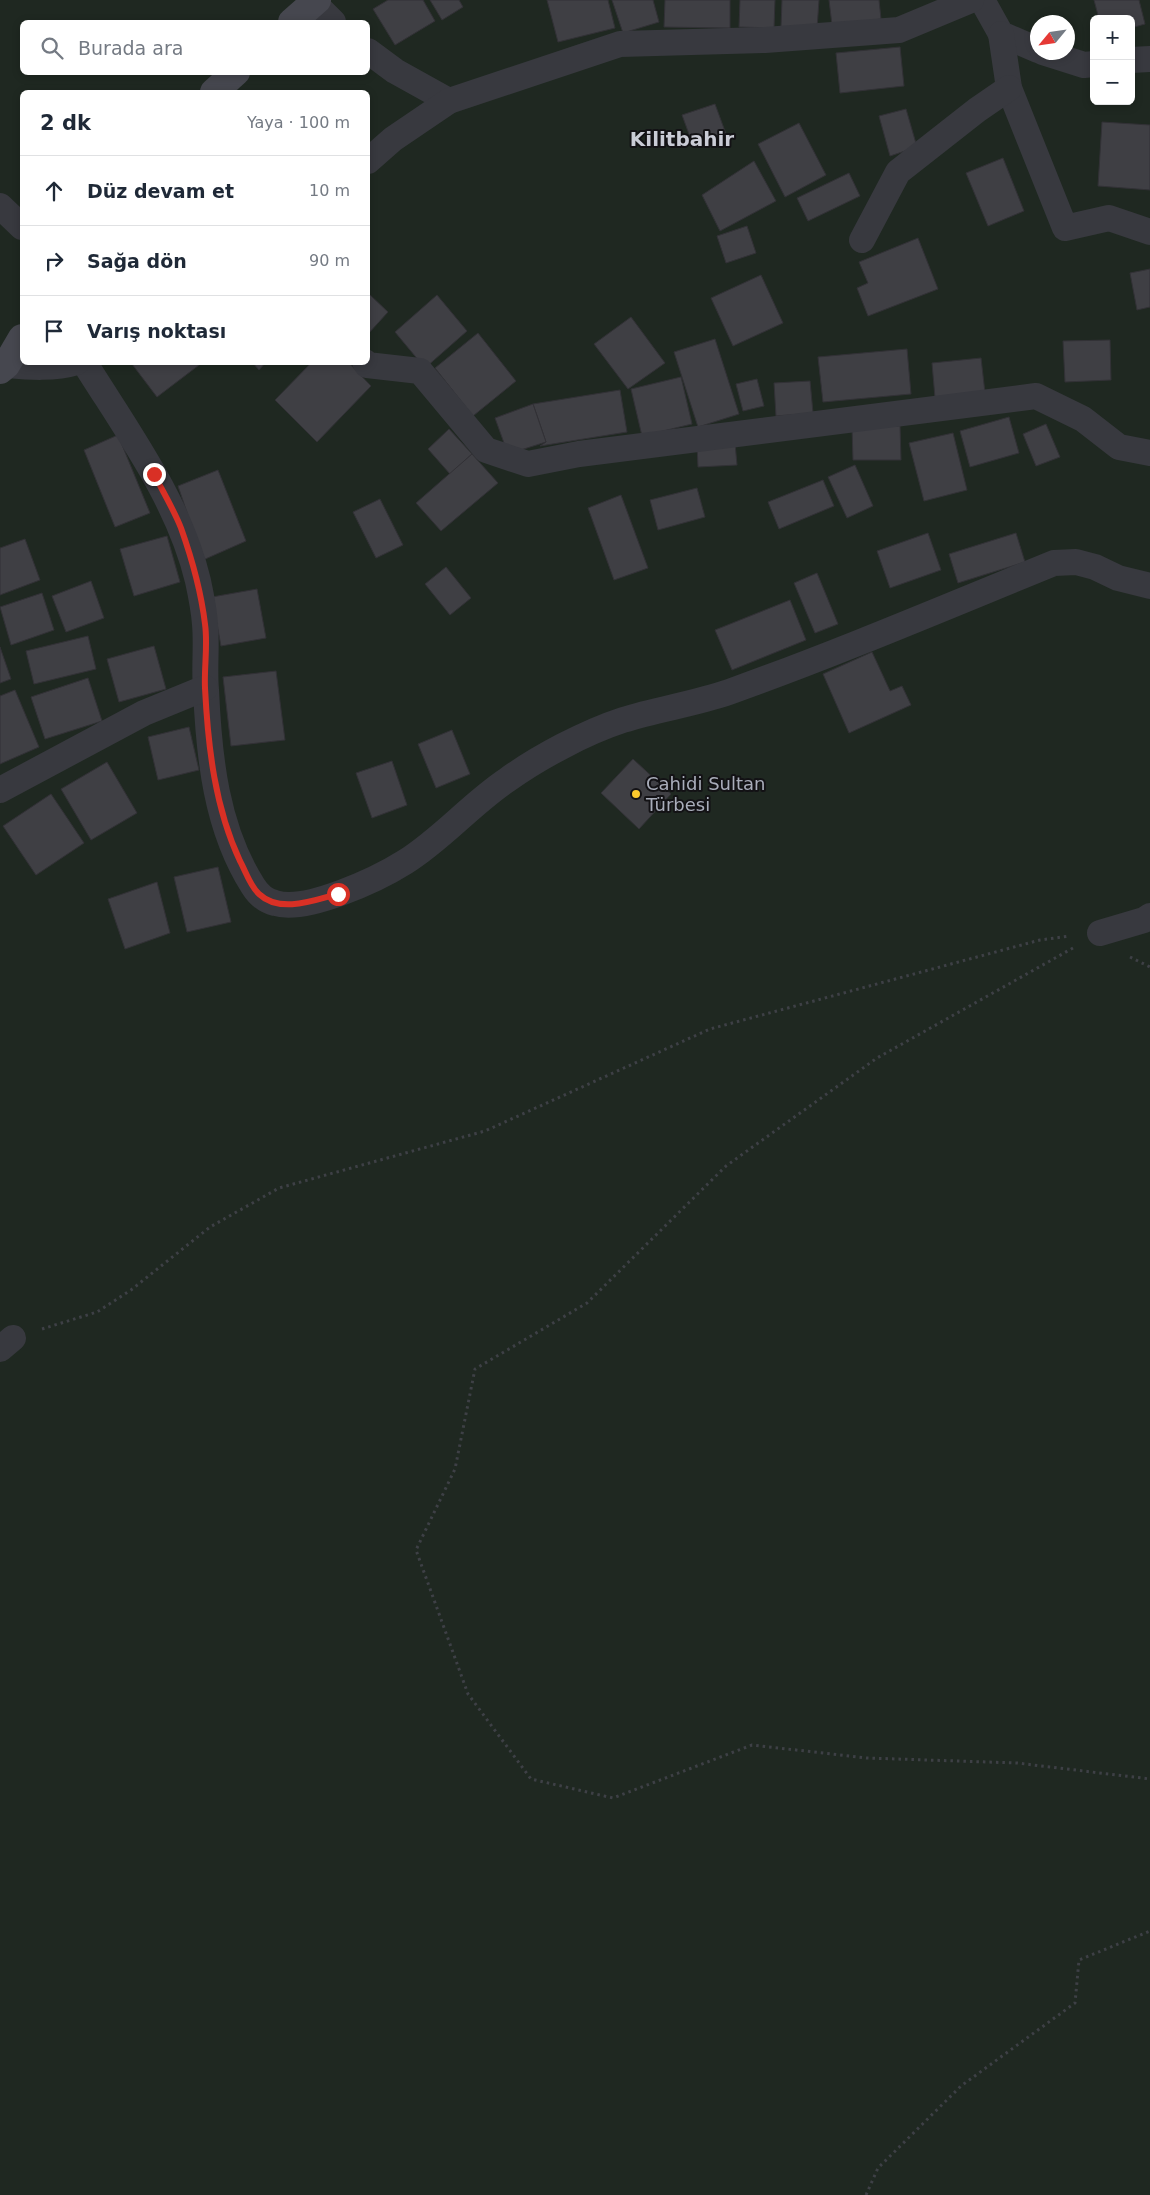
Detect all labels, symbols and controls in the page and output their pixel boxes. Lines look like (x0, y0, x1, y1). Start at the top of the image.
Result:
north arrow (1030, 15, 1075, 60)
map controls (1090, 15, 1135, 105)
button: + (1090, 15, 1135, 60)
search box (20, 20, 370, 75)
icon: search (38, 34, 66, 62)
text: Burada ara (78, 37, 183, 59)
button: − (1090, 60, 1135, 105)
text: 2 dk (40, 111, 91, 135)
text: Yaya · 100 m (247, 113, 350, 132)
district label: Kilitbahir (630, 127, 734, 151)
icon: ahead (40, 177, 68, 205)
text: Düz devam et (87, 180, 234, 202)
text: 10 m (309, 181, 350, 200)
icon: right (40, 247, 68, 275)
text: Sağa dön (87, 250, 187, 272)
text: 90 m (309, 251, 350, 270)
icon: arrive (40, 317, 68, 345)
text: Varış noktası (87, 320, 226, 342)
route end (143, 463, 166, 486)
place label: Cahidi Sultan Türbesi (645, 773, 766, 815)
marker: Cahidi Sultan Türbesi (630, 788, 642, 800)
route start (327, 883, 350, 906)

